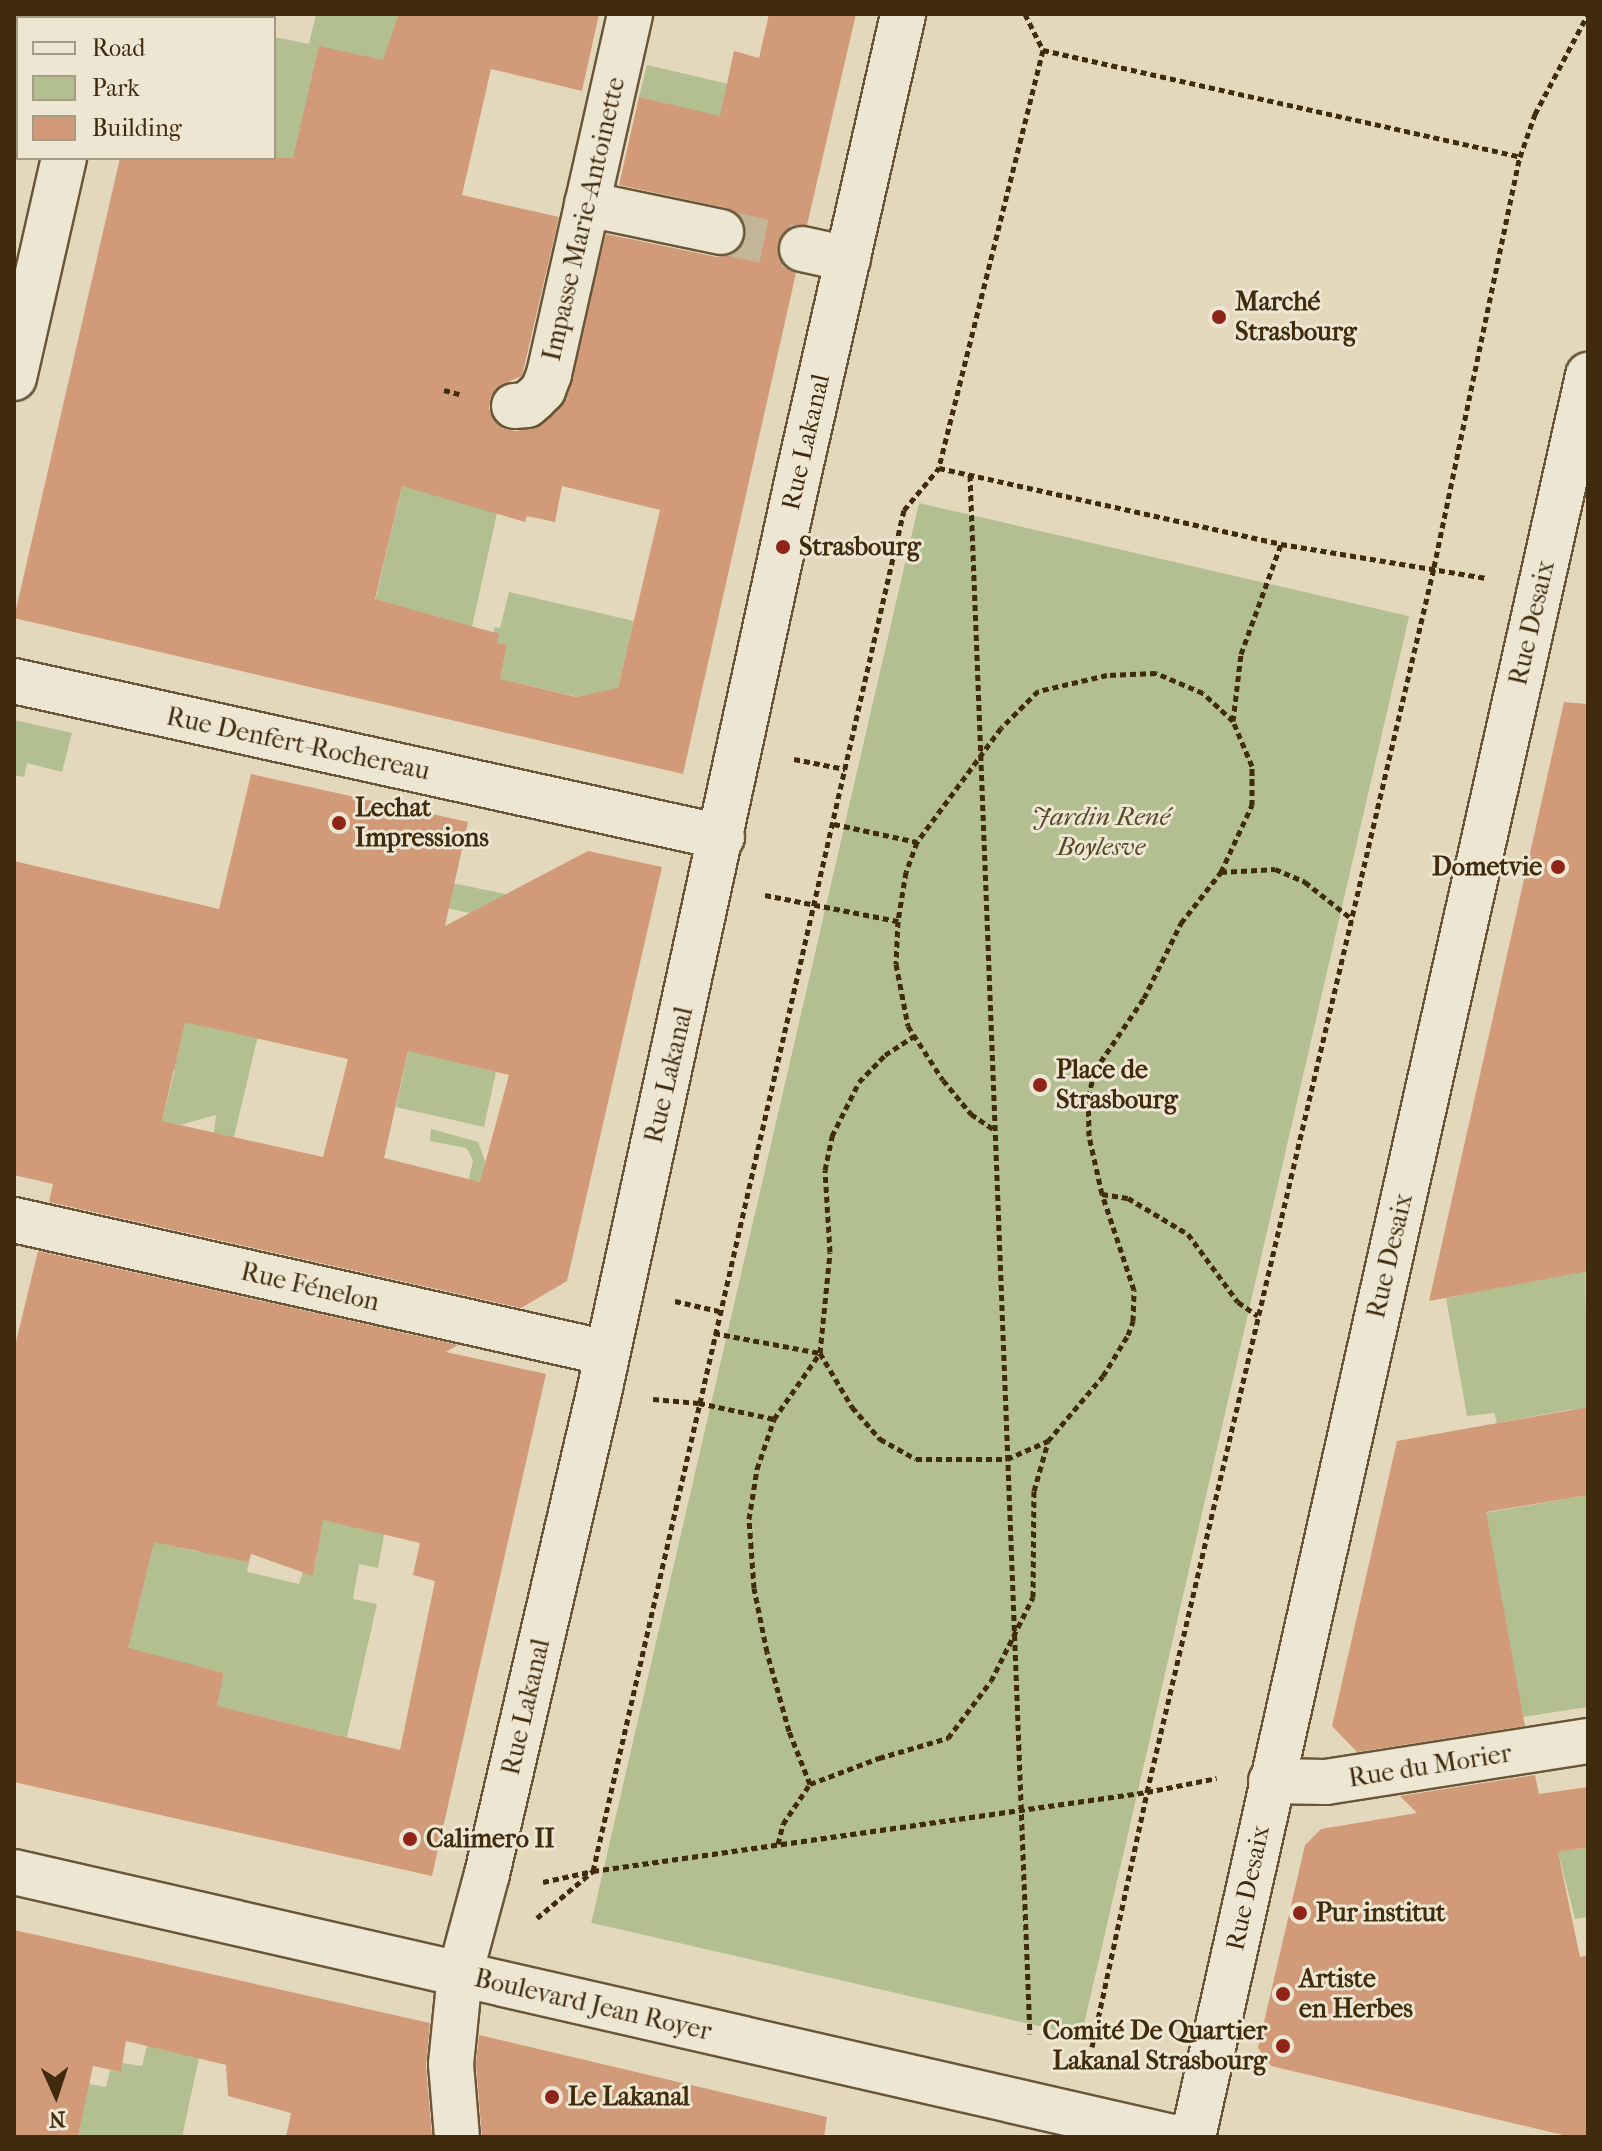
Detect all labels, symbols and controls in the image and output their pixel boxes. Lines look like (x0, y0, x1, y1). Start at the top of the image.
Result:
legend (16, 16, 276, 160)
text: Road (92, 34, 145, 62)
text: Park (92, 74, 140, 102)
street label: Impasse Marie-Antoinette (536, 74, 632, 364)
text: Building (92, 114, 182, 142)
place label: Marché Strasbourg (1235, 286, 1357, 348)
marker: Marché Strasbourg (1210, 308, 1228, 326)
street label: Rue Lakanal (775, 371, 837, 513)
place label: Strasbourg (799, 531, 921, 563)
marker: Strasbourg (774, 538, 792, 556)
street label: Rue Desaix (1503, 558, 1561, 688)
street label: Rue Denfert-Rochereau (164, 701, 432, 787)
place label: Lechat Impressions (355, 792, 489, 854)
park label: Jardin René Boylesve (1032, 801, 1170, 862)
marker: Lechat Impressions (330, 814, 348, 832)
place label: Dometvie (1432, 851, 1542, 883)
marker: Dometvie (1549, 858, 1567, 876)
street label: Rue Lakanal (638, 1004, 700, 1146)
place label: Place de Strasbourg (1056, 1054, 1178, 1116)
marker: Place de Strasbourg (1031, 1076, 1049, 1094)
street label: Rue Desaix (1361, 1191, 1419, 1321)
street label: Rue Fénelon (238, 1256, 382, 1318)
street label: Rue Lakanal (495, 1636, 557, 1778)
street label: Rue du Morier (1346, 1738, 1514, 1794)
place label: Calimero II (426, 1823, 555, 1855)
street label: Rue Desaix (1220, 1823, 1276, 1953)
marker: Calimero II (401, 1830, 419, 1848)
place label: Pur institut (1316, 1897, 1445, 1929)
marker: Pur institut (1291, 1904, 1309, 1922)
street label: Boulevard Jean Royer (471, 1963, 715, 2047)
place label: Artiste en Herbes (1299, 1963, 1413, 2024)
marker: Artiste en Herbes (1274, 1985, 1292, 2003)
place label: Comité De Quartier Lakanal Strasbourg (1043, 2015, 1267, 2076)
marker: Comité De Quartier Lakanal Strasbourg (1274, 2037, 1292, 2055)
north arrow (16, 2055, 96, 2135)
place label: Le Lakanal (568, 2081, 690, 2113)
marker: Le Lakanal (543, 2088, 561, 2106)
text: N (48, 2106, 66, 2132)

